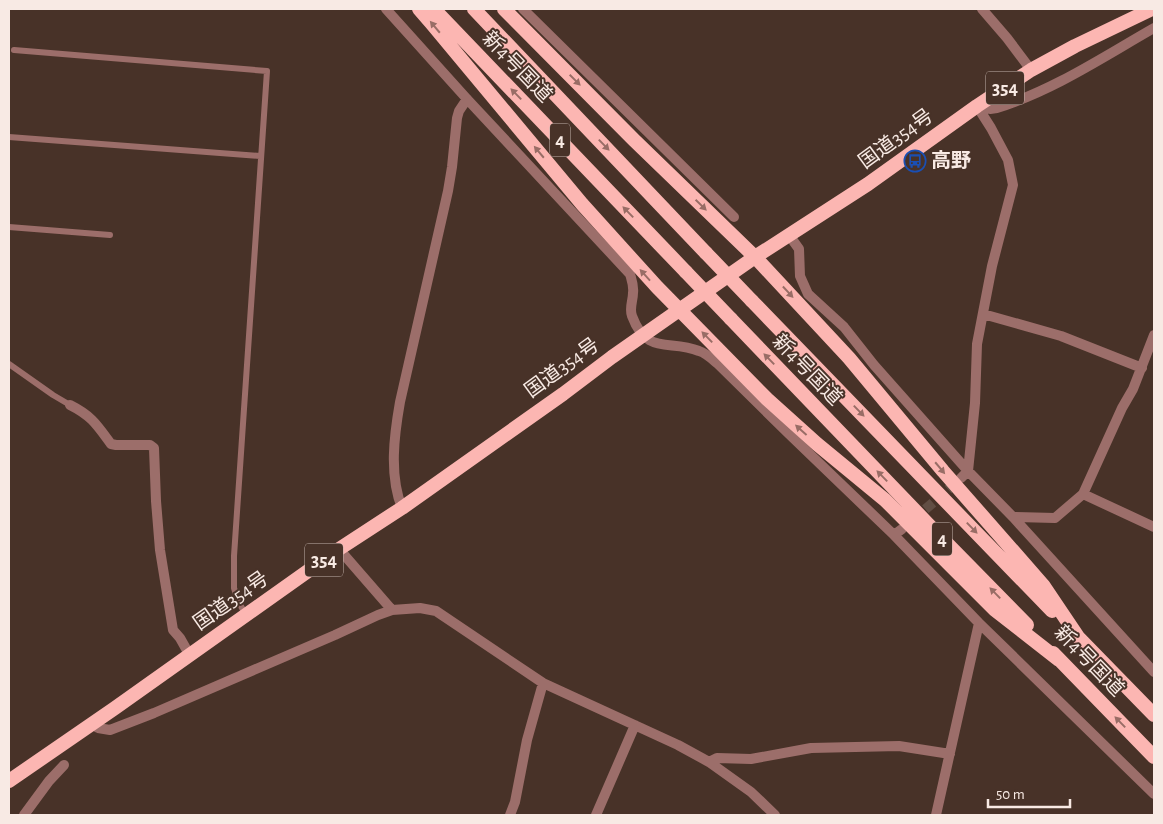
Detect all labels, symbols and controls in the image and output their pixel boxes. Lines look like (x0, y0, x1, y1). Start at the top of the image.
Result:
one-way arrow (430, 21, 441, 33)
street label: 新4号国道 (479, 27, 556, 106)
road number: 354 (986, 72, 1024, 105)
one-way arrow (569, 74, 581, 86)
one-way arrow (510, 89, 522, 101)
street label: 国道354号 (855, 105, 937, 172)
road number: 4 (550, 124, 570, 156)
one-way arrow (598, 139, 610, 151)
one-way arrow (533, 146, 544, 159)
bus stop icon: 高野 (903, 149, 927, 173)
place label: 高野 (931, 150, 971, 171)
one-way arrow (695, 198, 707, 210)
one-way arrow (622, 206, 634, 218)
one-way arrow (640, 268, 651, 281)
one-way arrow (782, 286, 794, 298)
street label: 新4号国道 (769, 330, 846, 409)
one-way arrow (701, 331, 713, 343)
street label: 国道354号 (521, 334, 603, 401)
one-way arrow (763, 353, 775, 365)
one-way arrow (853, 405, 865, 417)
one-way arrow (796, 424, 808, 436)
one-way arrow (934, 462, 945, 474)
one-way arrow (876, 470, 888, 482)
road number: 4 (932, 522, 952, 556)
one-way arrow (966, 522, 978, 534)
road number: 354 (305, 544, 343, 576)
street label: 国道354号 (189, 567, 272, 634)
one-way arrow (989, 587, 1001, 599)
street label: 新4号国道 (1051, 621, 1128, 700)
one-way arrow (1114, 716, 1126, 728)
scale bar (988, 776, 1070, 808)
text: 50 m (996, 787, 1025, 802)

